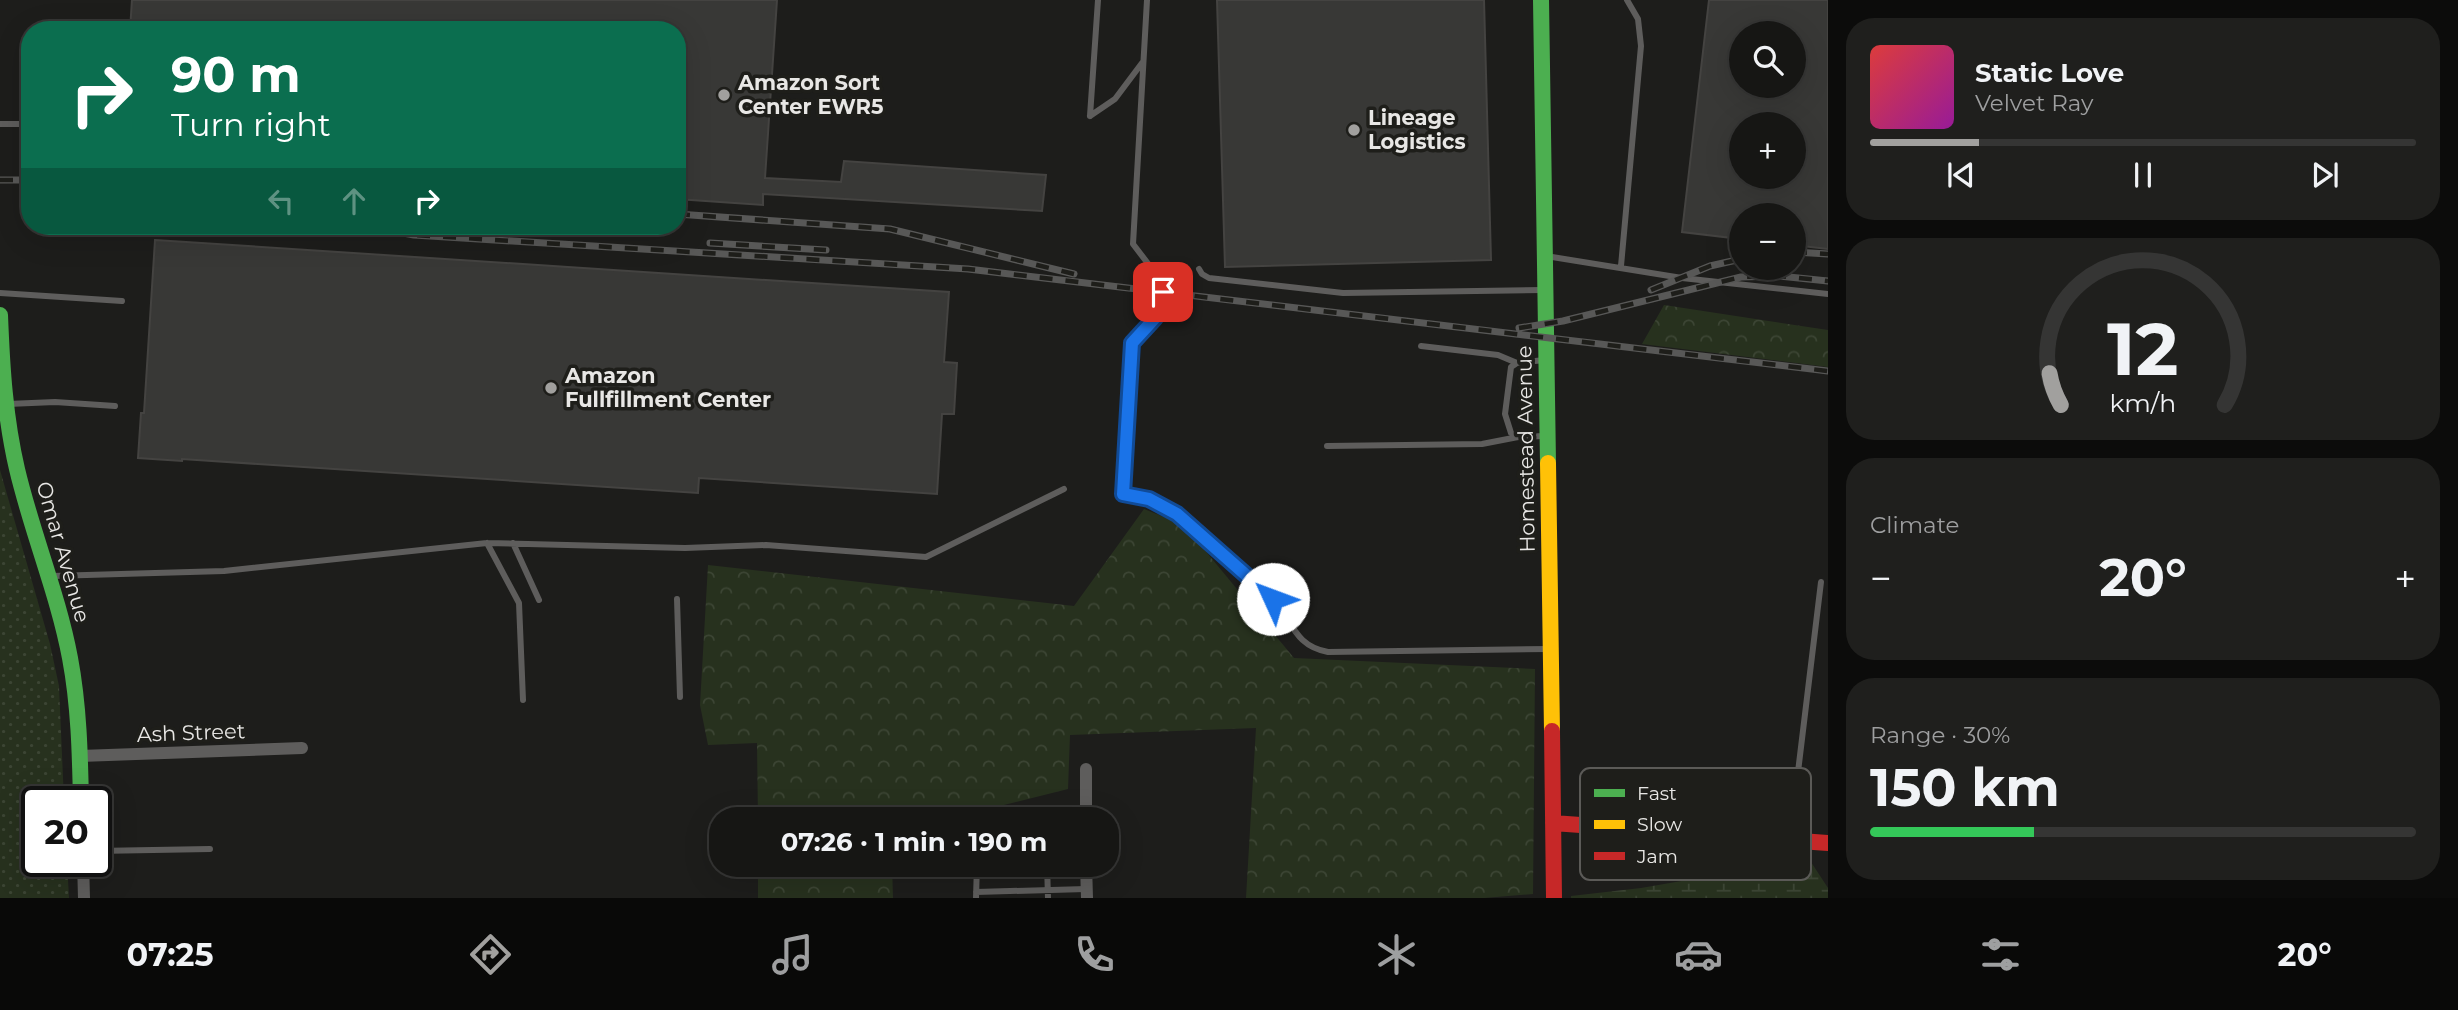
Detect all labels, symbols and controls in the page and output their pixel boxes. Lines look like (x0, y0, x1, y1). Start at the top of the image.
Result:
map controls (1729, 21, 1806, 280)
button: search (1729, 21, 1806, 98)
text: 90 m (171, 45, 301, 104)
icon: right (56, 49, 147, 140)
text: Static Love (1975, 57, 2124, 89)
place label: Amazon Sort Center EWR5 (737, 70, 884, 119)
marker: Amazon Sort Center EWR5 (716, 87, 732, 103)
text: Velvet Ray (1975, 89, 2093, 117)
text: Turn right (171, 105, 331, 144)
place label: Lineage Logistics (1368, 105, 1466, 154)
button: + (1729, 112, 1806, 189)
marker: Lineage Logistics (1346, 122, 1362, 138)
icon: previous (1942, 156, 1980, 194)
icon: pause (2124, 156, 2162, 194)
icon: next (2306, 156, 2344, 194)
icon: left (262, 182, 300, 220)
icon: ahead (335, 182, 373, 220)
icon: right (408, 182, 446, 220)
button: − (1729, 203, 1806, 280)
pin (1133, 262, 1193, 322)
icon: arrive (1144, 273, 1182, 311)
text: 12 (2107, 305, 2179, 393)
street label: Homestead Avenue (1511, 345, 1540, 553)
place label: Amazon Fullfillment Center (564, 363, 771, 412)
marker: Amazon Fullfillment Center (543, 380, 559, 396)
text: km/h (2110, 388, 2176, 418)
street label: Omar Avenue (31, 478, 96, 625)
text: Climate (1870, 511, 1959, 539)
text: 20° (2099, 546, 2187, 609)
text: − (1870, 555, 1892, 602)
text: + (2394, 555, 2416, 602)
position arrow (1236, 562, 1310, 636)
street label: Ash Street (136, 718, 246, 747)
text: Range · 30% (1870, 721, 2010, 749)
text: 150 km (1870, 756, 2060, 819)
legend (1580, 768, 1811, 880)
text: Fast (1637, 782, 1677, 805)
speed limit sign: 20 (21, 786, 112, 877)
text: Slow (1637, 813, 1682, 836)
text: 07:26 · 1 min · 190 m (781, 826, 1047, 858)
text: Jam (1636, 845, 1678, 868)
icon: directions (466, 930, 515, 979)
icon: music (768, 930, 817, 979)
icon: phone (1070, 930, 1119, 979)
icon: climate (1372, 930, 1421, 979)
icon: car (1674, 930, 1723, 979)
icon: filters (1976, 930, 2025, 979)
text: 07:25 (126, 935, 214, 974)
text: 20° (2278, 935, 2332, 974)

